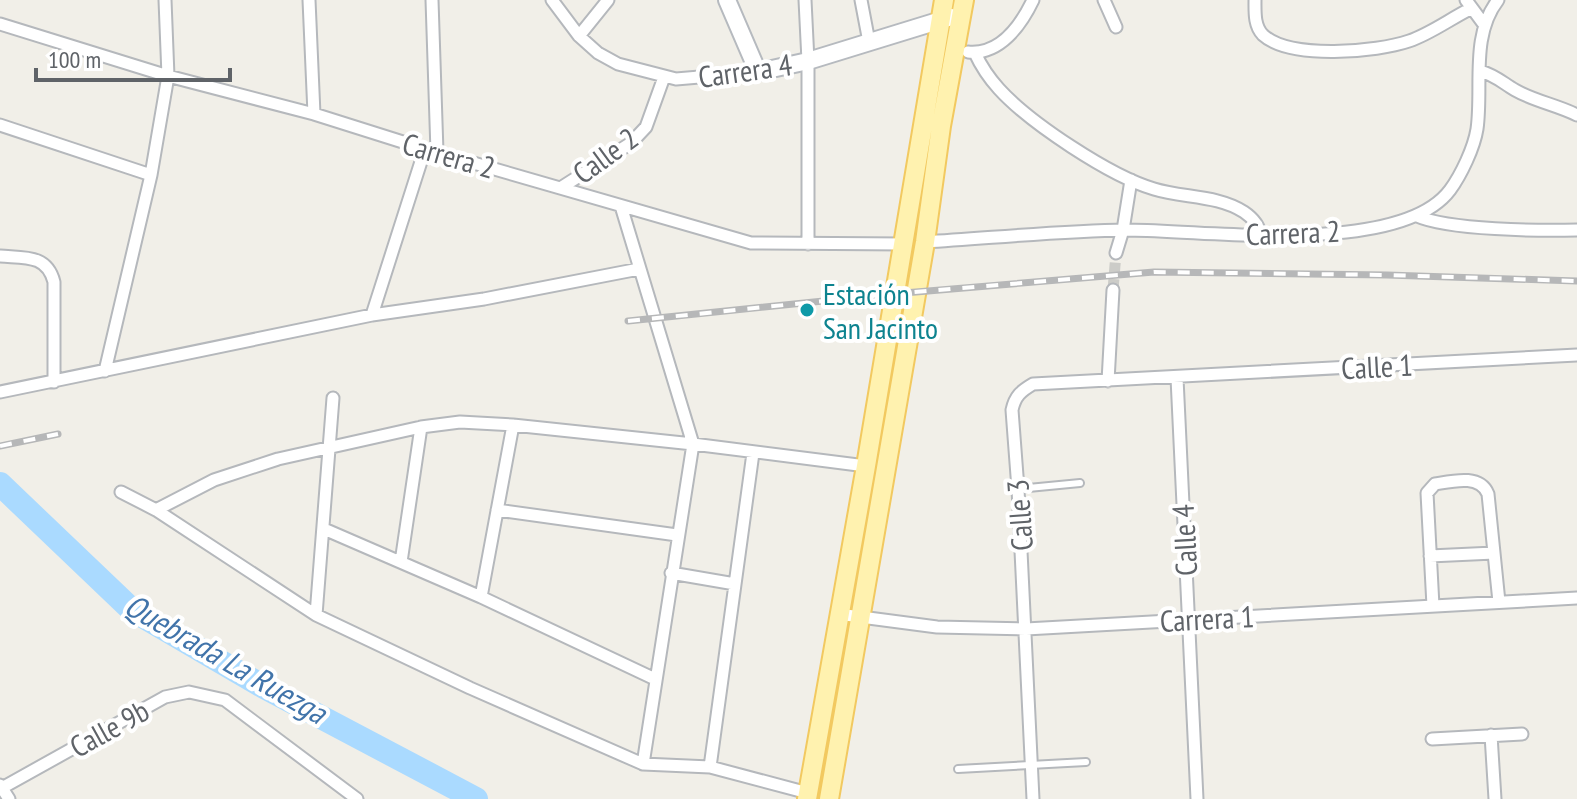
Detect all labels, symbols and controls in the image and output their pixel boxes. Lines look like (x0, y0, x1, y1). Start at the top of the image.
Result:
scale bar (36, 32, 230, 82)
text: 100 m (48, 44, 101, 75)
street label: Carrera 4 (696, 44, 794, 96)
street label: Calle 2 (565, 118, 645, 192)
street label: Carrera 2 (398, 123, 500, 187)
street label: Carrera 2 (1245, 211, 1341, 253)
place label: Estación San Jacinto (823, 274, 938, 347)
marker: Estación San Jacinto (798, 301, 816, 319)
street label: Calle 1 (1340, 345, 1414, 387)
street label: Calle 3 (997, 478, 1041, 552)
street label: Calle 4 (1163, 503, 1205, 577)
water label: Quebrada La Ruezga (118, 583, 336, 734)
street label: Carrera 1 (1159, 596, 1255, 640)
street label: Calle 9b (63, 690, 155, 766)

